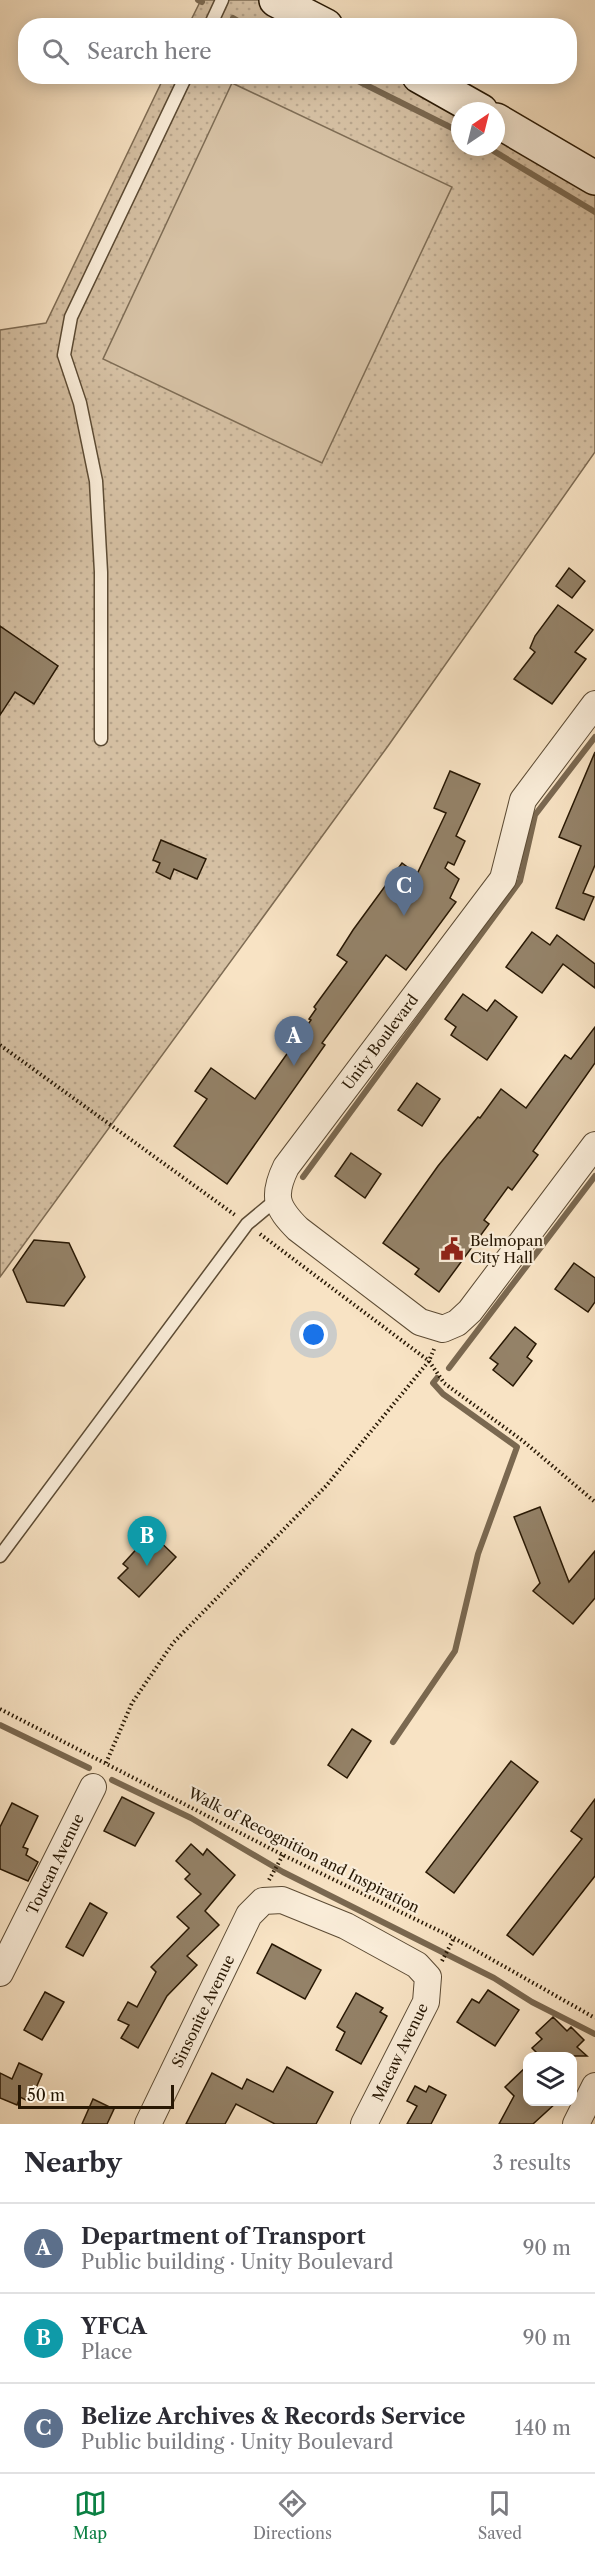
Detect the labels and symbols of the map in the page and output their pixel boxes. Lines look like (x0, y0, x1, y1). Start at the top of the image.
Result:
north arrow (451, 102, 505, 156)
pin: C (384, 866, 424, 916)
street label: Unity Boulevard (338, 990, 422, 1094)
pin: A (274, 1016, 314, 1066)
place label: Belmopan City Hall (470, 1231, 544, 1267)
public building icon: Belmopan City Hall (439, 1236, 465, 1262)
your location (299, 1320, 328, 1349)
pin: B (128, 1516, 166, 1566)
street label: Walk of Recognition and Inspiration (184, 1783, 424, 1917)
street label: Toucan Avenue (22, 1810, 88, 1918)
street label: Sinsonite Avenue (167, 1952, 239, 2070)
street label: Macaw Avenue (368, 2000, 432, 2104)
scale bar (18, 2082, 174, 2110)

